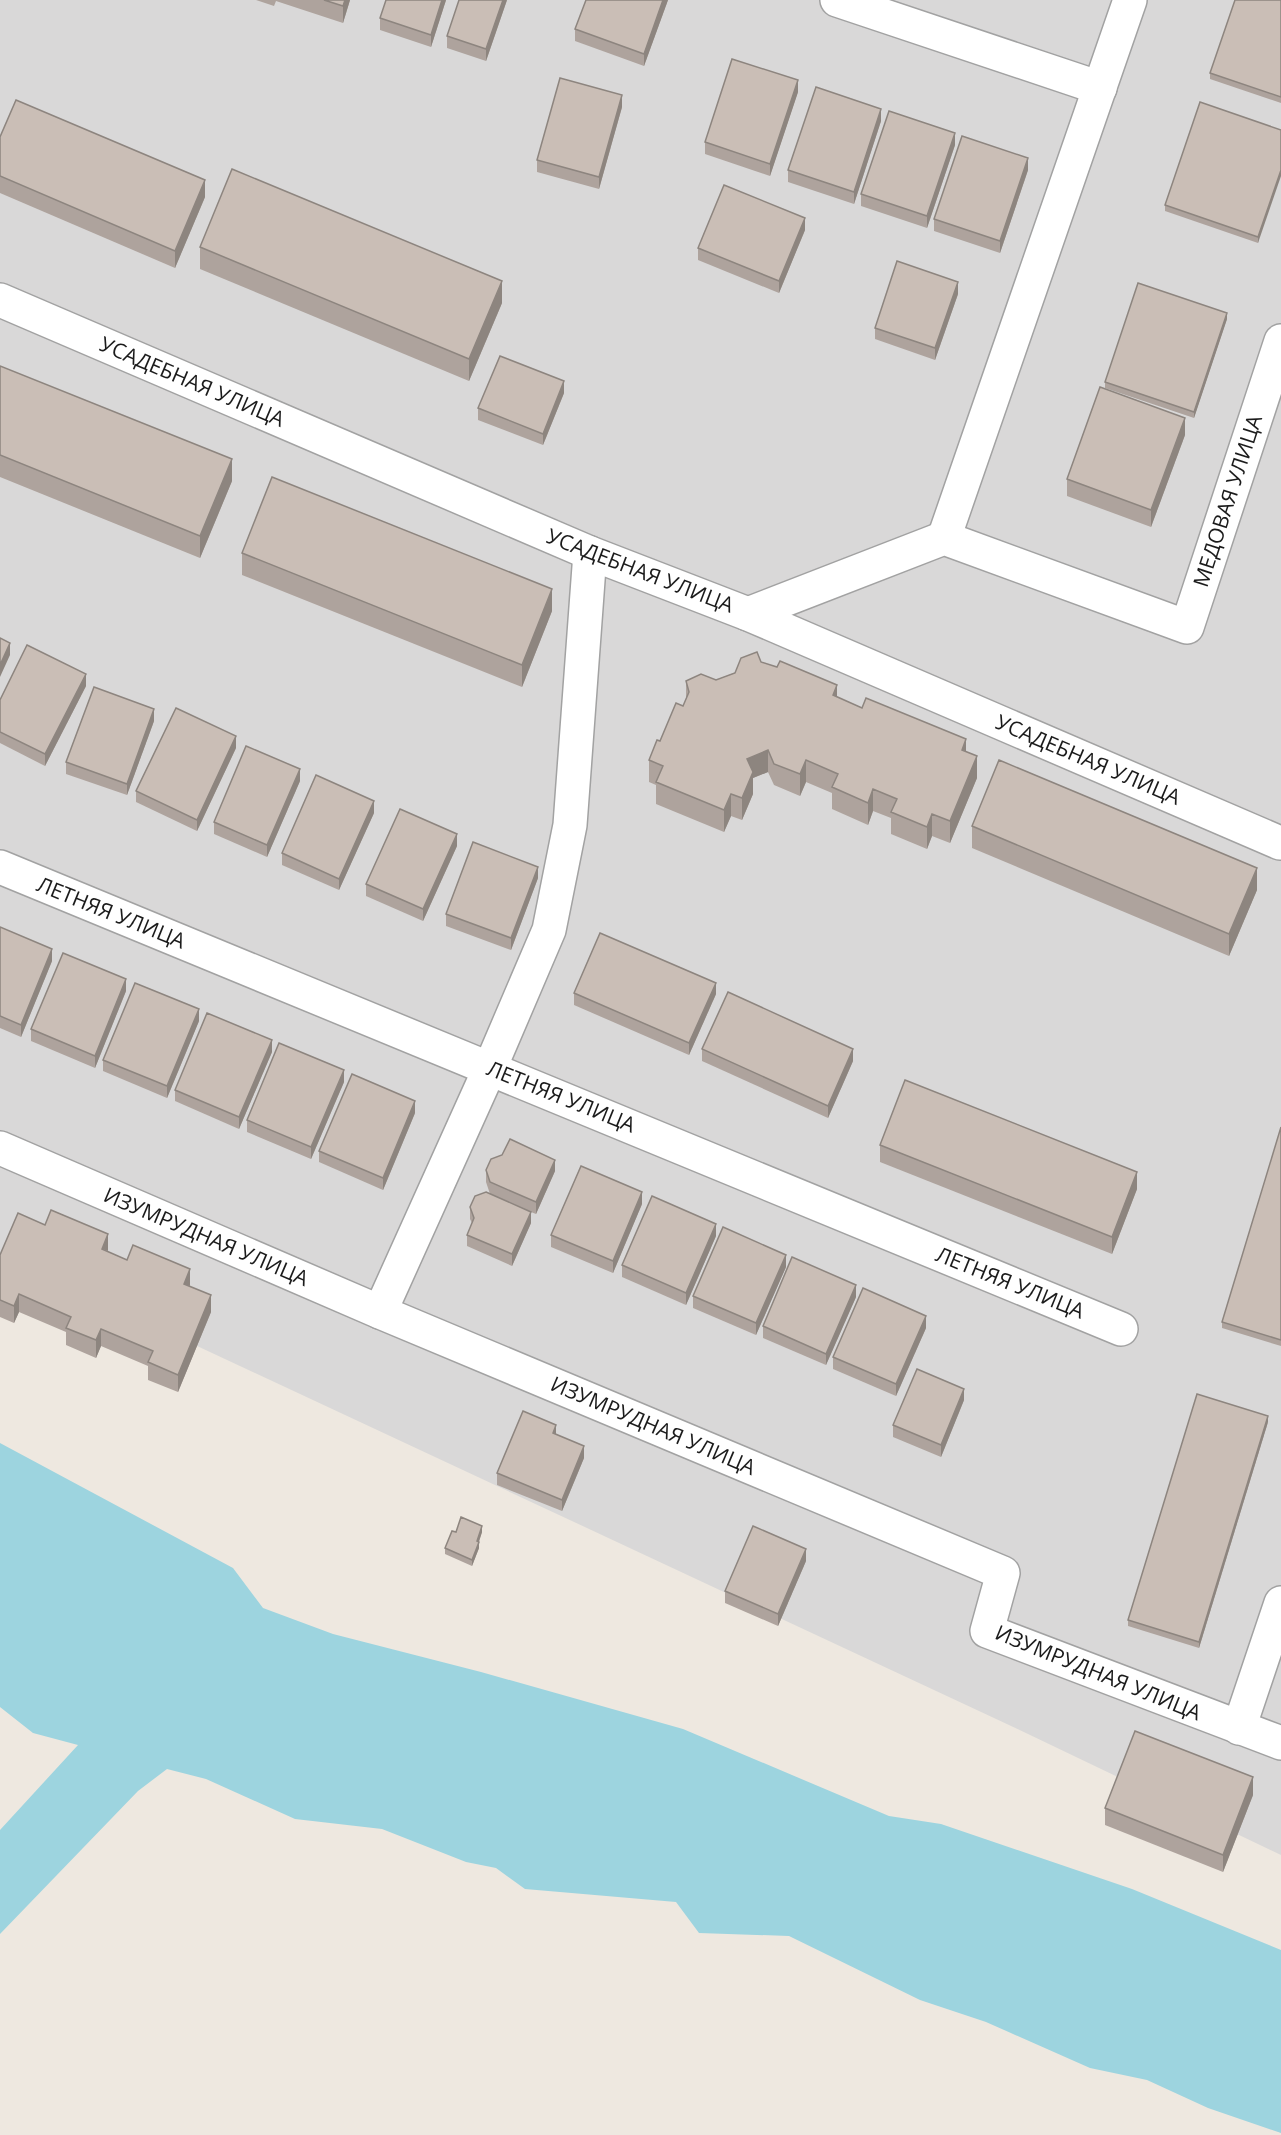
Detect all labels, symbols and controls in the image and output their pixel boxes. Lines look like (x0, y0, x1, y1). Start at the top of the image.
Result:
street label: УСАДЕБНАЯ УЛИЦА (96, 329, 290, 433)
street label: МЕДОВАЯ УЛИЦА (1186, 410, 1268, 590)
street label: УСАДЕБНАЯ УЛИЦА (543, 521, 739, 619)
street label: УСАДЕБНАЯ УЛИЦА (992, 707, 1186, 811)
street label: ЛЕТНЯЯ УЛИЦА (33, 870, 191, 955)
street label: ЛЕТНЯЯ УЛИЦА (483, 1054, 641, 1139)
street label: ИЗУМРУДНАЯ УЛИЦА (100, 1180, 314, 1292)
street label: ЛЕТНЯЯ УЛИЦА (932, 1240, 1090, 1325)
street label: ИЗУМРУДНАЯ УЛИЦА (547, 1369, 761, 1481)
street label: ИЗУМРУДНАЯ УЛИЦА (991, 1618, 1206, 1727)

